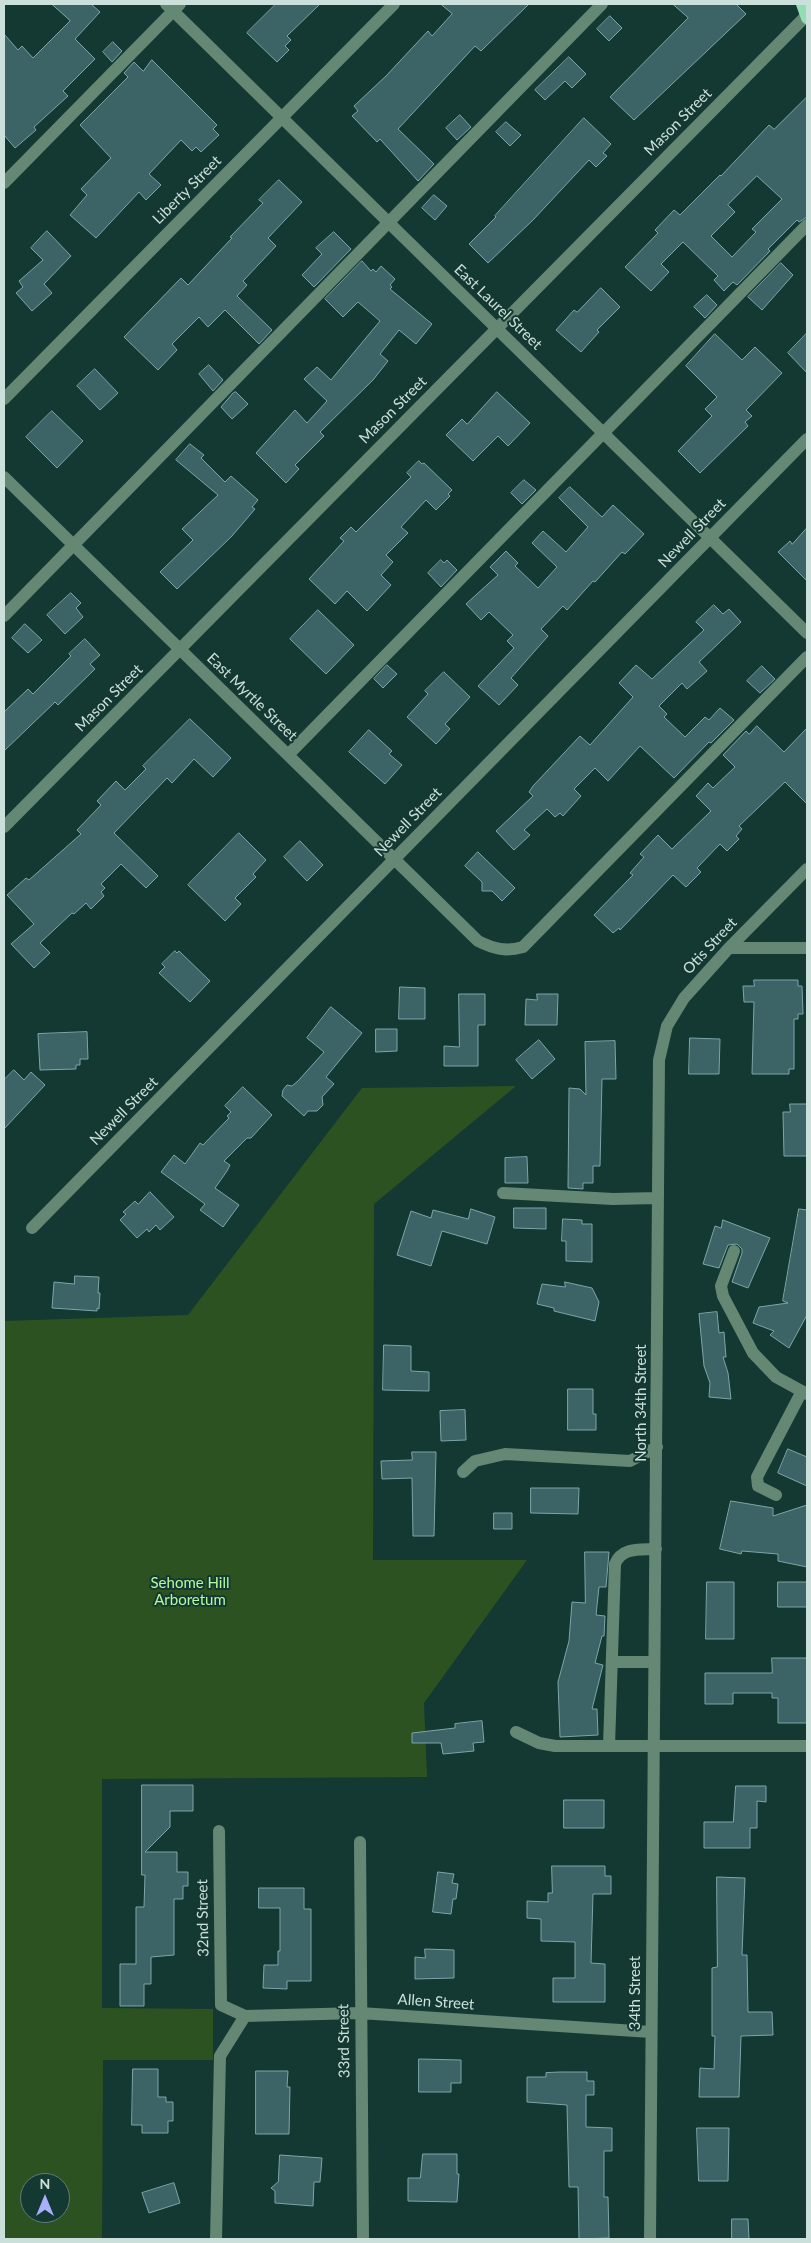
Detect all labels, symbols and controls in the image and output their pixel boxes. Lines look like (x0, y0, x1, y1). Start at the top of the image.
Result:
street label: Mason Street (641, 85, 715, 159)
street label: Liberty Street (149, 152, 225, 228)
street label: East Laurel Street (450, 261, 546, 353)
street label: Mason Street (356, 373, 430, 447)
street label: Newell Street (655, 495, 729, 571)
street label: East Myrtle Street (203, 649, 301, 745)
street label: Mason Street (72, 661, 146, 735)
street label: Newell Street (371, 784, 445, 860)
street label: Otis Street (679, 914, 741, 978)
street label: Newell Street (86, 1073, 162, 1149)
street label: North 34th Street (632, 1344, 650, 1462)
park label: Sehome Hill Arboretum (150, 1574, 230, 1609)
street label: 32nd Street (193, 1879, 213, 1957)
street label: 34th Street (626, 1956, 644, 2030)
street label: Allen Street (397, 1990, 475, 2014)
street label: 33rd Street (334, 2004, 354, 2078)
north arrow (20, 2173, 70, 2223)
text: N (40, 2175, 50, 2192)

